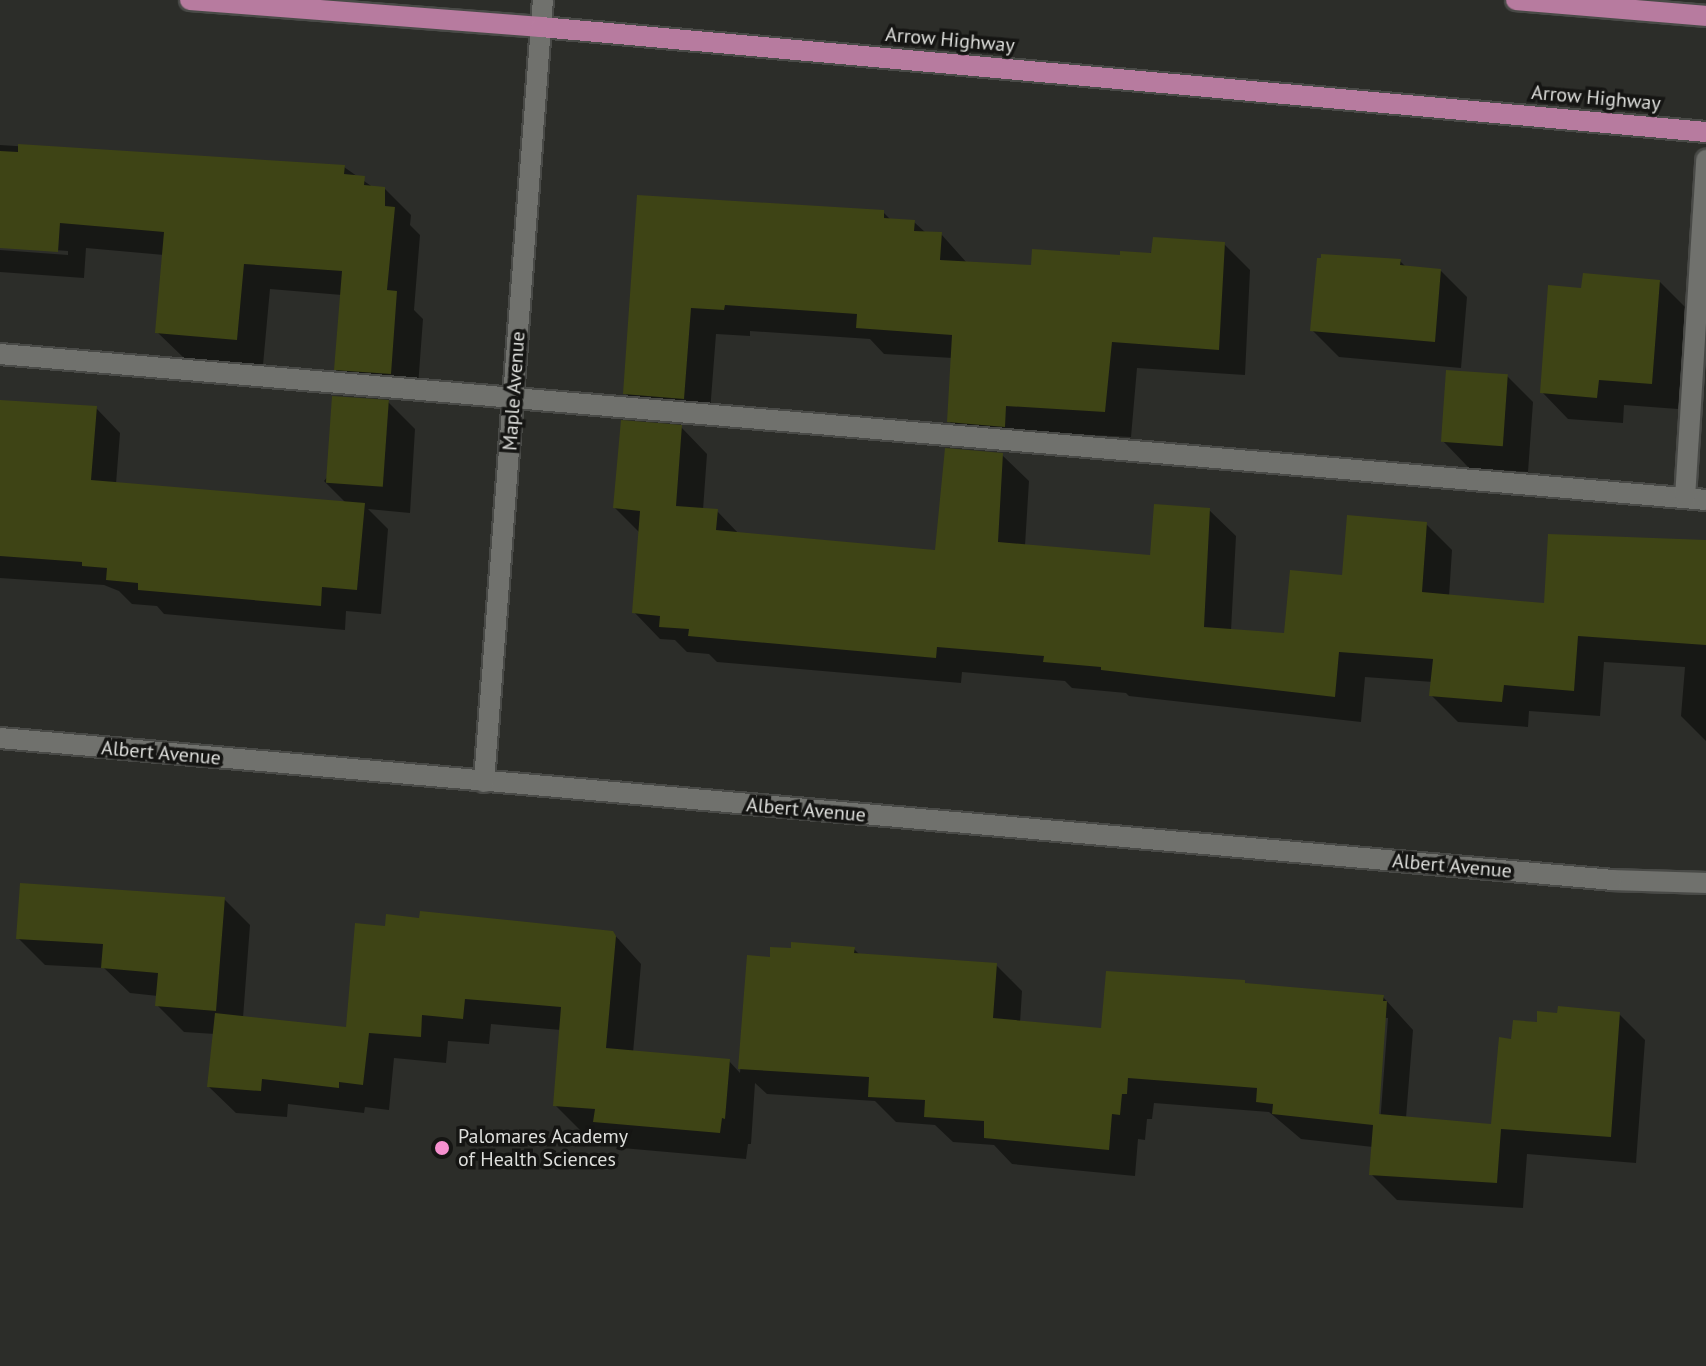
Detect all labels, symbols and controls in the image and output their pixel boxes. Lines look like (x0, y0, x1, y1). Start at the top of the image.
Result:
street label: Arrow Highway (884, 22, 1016, 58)
street label: Arrow Highway (1530, 80, 1662, 116)
street label: Maple Avenue (498, 330, 530, 452)
street label: Albert Avenue (100, 736, 222, 770)
street label: Albert Avenue (745, 793, 867, 827)
street label: Albert Avenue (1391, 849, 1513, 883)
place label: Palomares Academy of Health Sciences (458, 1124, 629, 1171)
marker: Palomares Academy of Health Sciences (433, 1139, 451, 1157)

